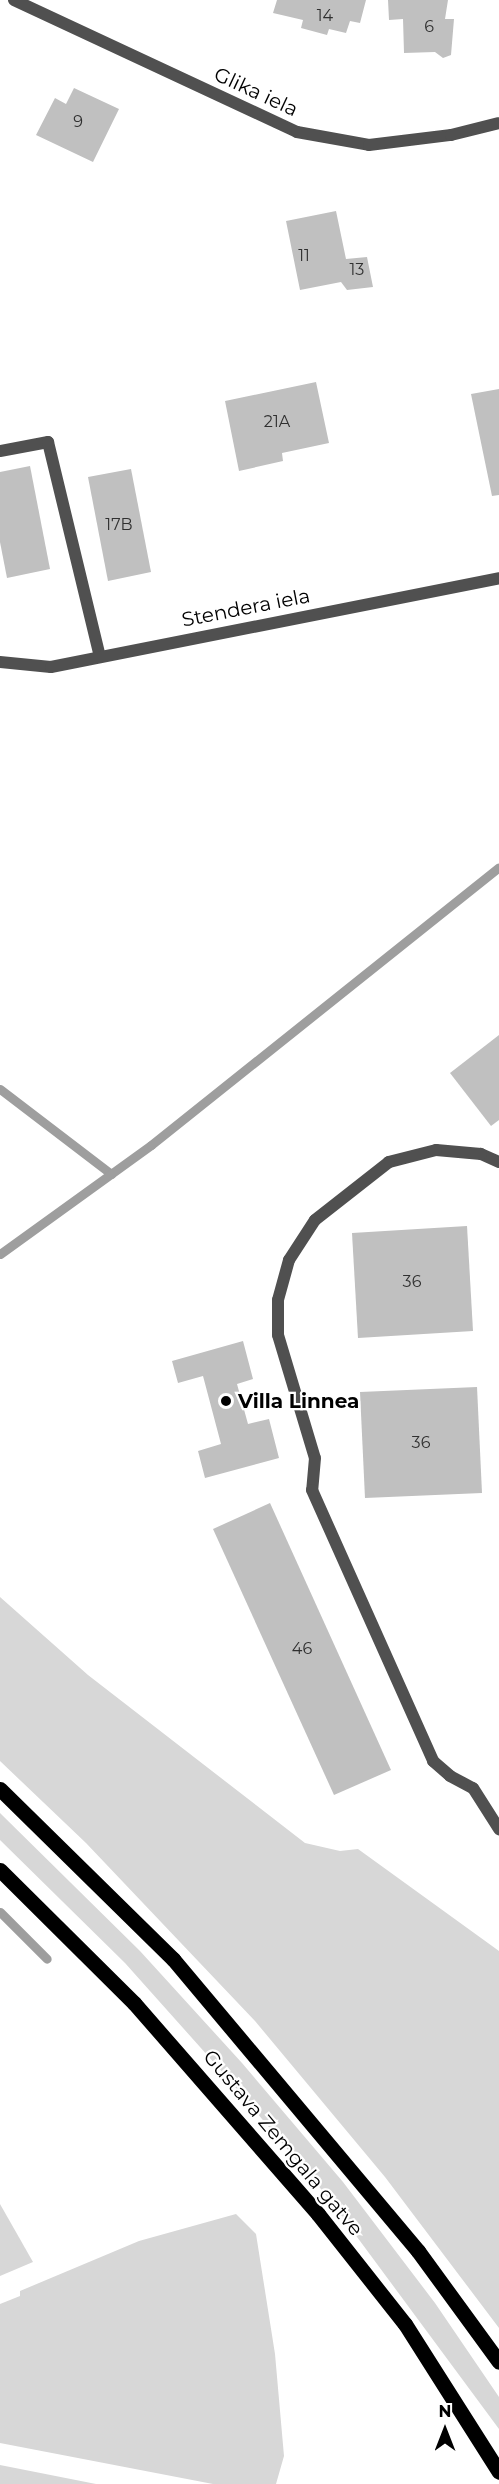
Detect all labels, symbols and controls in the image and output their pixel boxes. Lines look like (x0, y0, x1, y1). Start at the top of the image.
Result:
house number: 14 (317, 6, 333, 26)
house number: 6 (424, 17, 434, 37)
street label: Glika iela (210, 62, 302, 122)
house number: 9 (73, 112, 83, 132)
house number: 11 (298, 246, 310, 266)
house number: 13 (350, 260, 364, 280)
house number: 21A (264, 412, 290, 432)
house number: 17B (105, 515, 133, 535)
street label: Stendera iela (180, 584, 312, 632)
house number: 36 (403, 1272, 421, 1292)
place label: Villa Linnea (238, 1389, 359, 1413)
marker: Villa Linnea (219, 1394, 233, 1408)
house number: 36 (412, 1433, 430, 1453)
house number: 46 (292, 1639, 312, 1659)
street label: Gustava Zemgala gatve (198, 2045, 368, 2241)
north arrow (415, 2400, 475, 2460)
text: N (439, 2402, 451, 2421)

